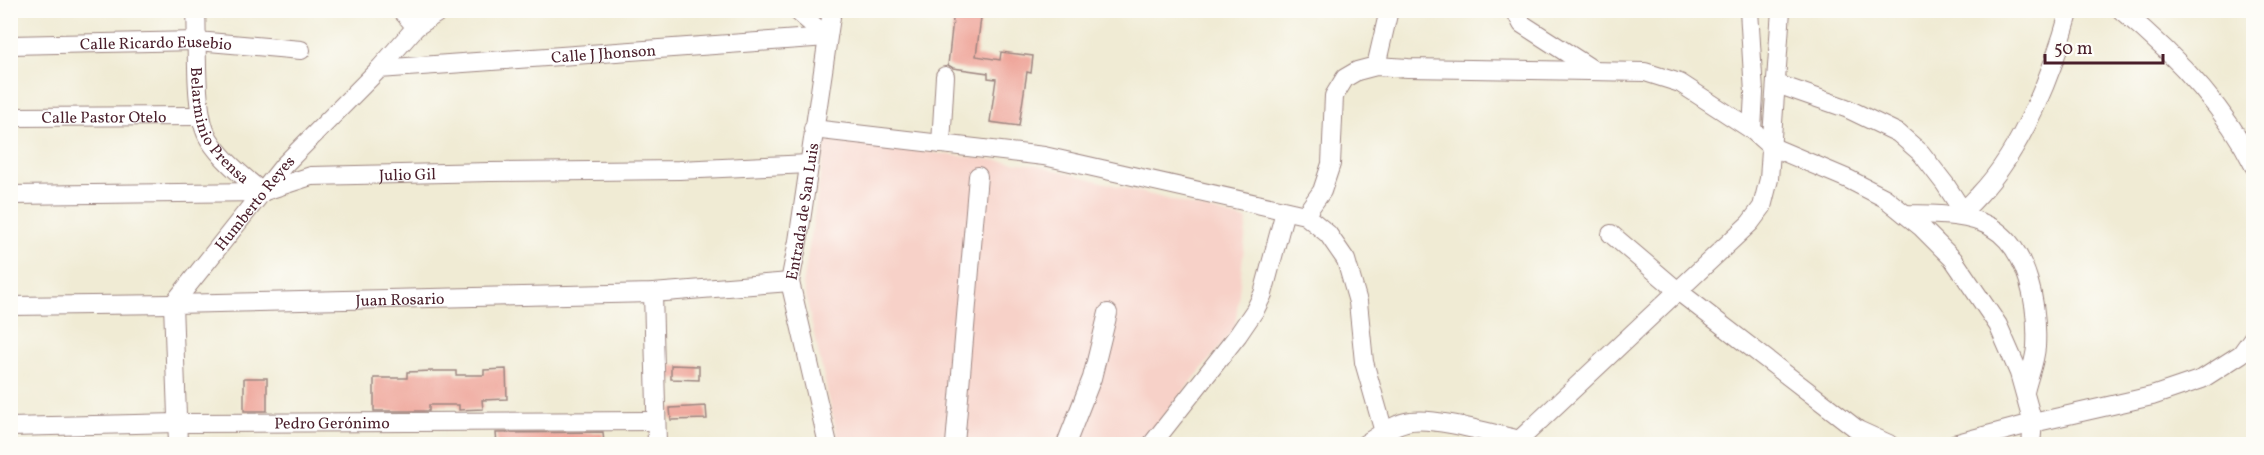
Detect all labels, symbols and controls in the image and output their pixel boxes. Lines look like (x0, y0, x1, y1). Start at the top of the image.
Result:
scale bar (2045, 27, 2164, 65)
street label: Calle Ricardo Eusebio (80, 32, 233, 57)
text: 50 m (2054, 37, 2093, 62)
street label: Calle J Jhonson (550, 40, 657, 70)
street label: Belarminio Prensa (184, 67, 253, 190)
street label: Calle Pastor Otelo (41, 107, 167, 130)
street label: Entrada de San Luis (782, 141, 825, 282)
street label: Humberto Reyes (211, 151, 301, 256)
street label: Julio Gil (379, 164, 436, 187)
street label: Juan Rosario (355, 289, 445, 313)
street label: Pedro Gerónimo (274, 413, 390, 436)

